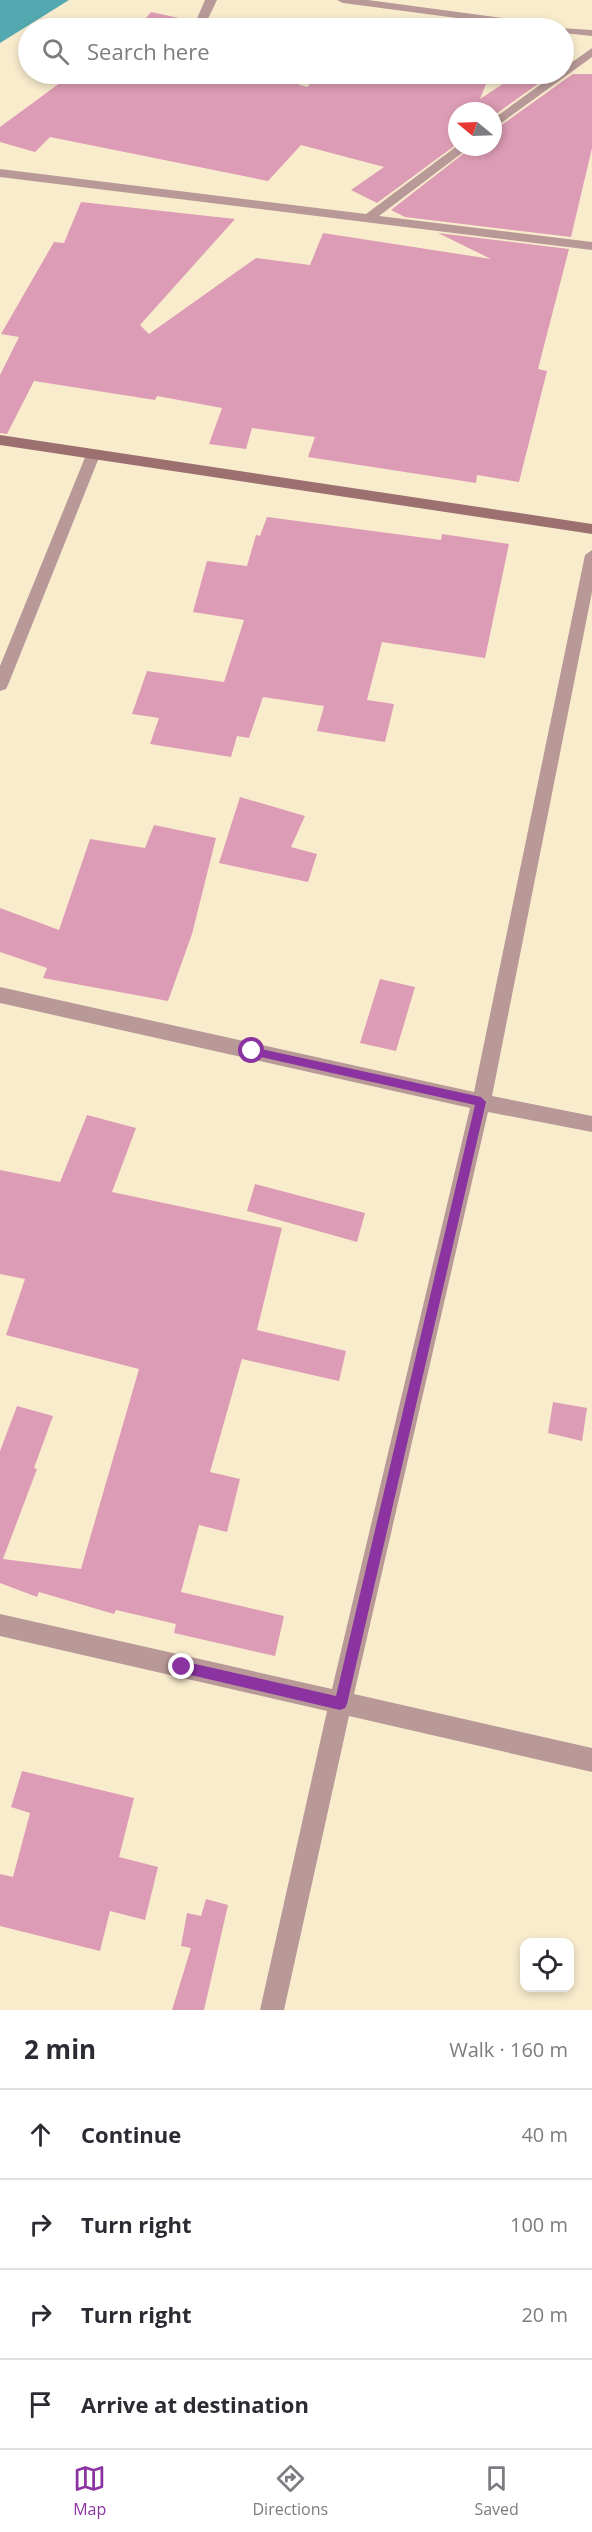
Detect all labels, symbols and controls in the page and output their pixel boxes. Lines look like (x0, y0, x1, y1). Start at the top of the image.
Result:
search box (18, 18, 574, 84)
icon: search (39, 35, 72, 68)
text: Search here (87, 36, 210, 66)
north arrow (448, 102, 502, 156)
route start (238, 1037, 264, 1063)
route end (168, 1653, 194, 1679)
map controls (520, 1938, 574, 1992)
button: locate (520, 1938, 574, 1992)
text: 2 min (24, 2031, 96, 2067)
text: Walk · 160 m (449, 2036, 568, 2063)
icon: ahead (24, 2118, 57, 2151)
text: Continue (81, 2119, 181, 2149)
text: 40 m (521, 2121, 568, 2148)
icon: right (24, 2208, 57, 2241)
text: Turn right (81, 2209, 192, 2239)
text: 100 m (510, 2211, 568, 2238)
icon: right (24, 2298, 57, 2331)
text: Turn right (81, 2299, 192, 2329)
text: 20 m (521, 2301, 568, 2328)
icon: arrive (24, 2388, 57, 2421)
text: Arrive at destination (81, 2389, 309, 2419)
tab: Map (73, 2462, 106, 2520)
tab: Directions (253, 2462, 328, 2520)
tab: Saved (474, 2462, 519, 2520)

